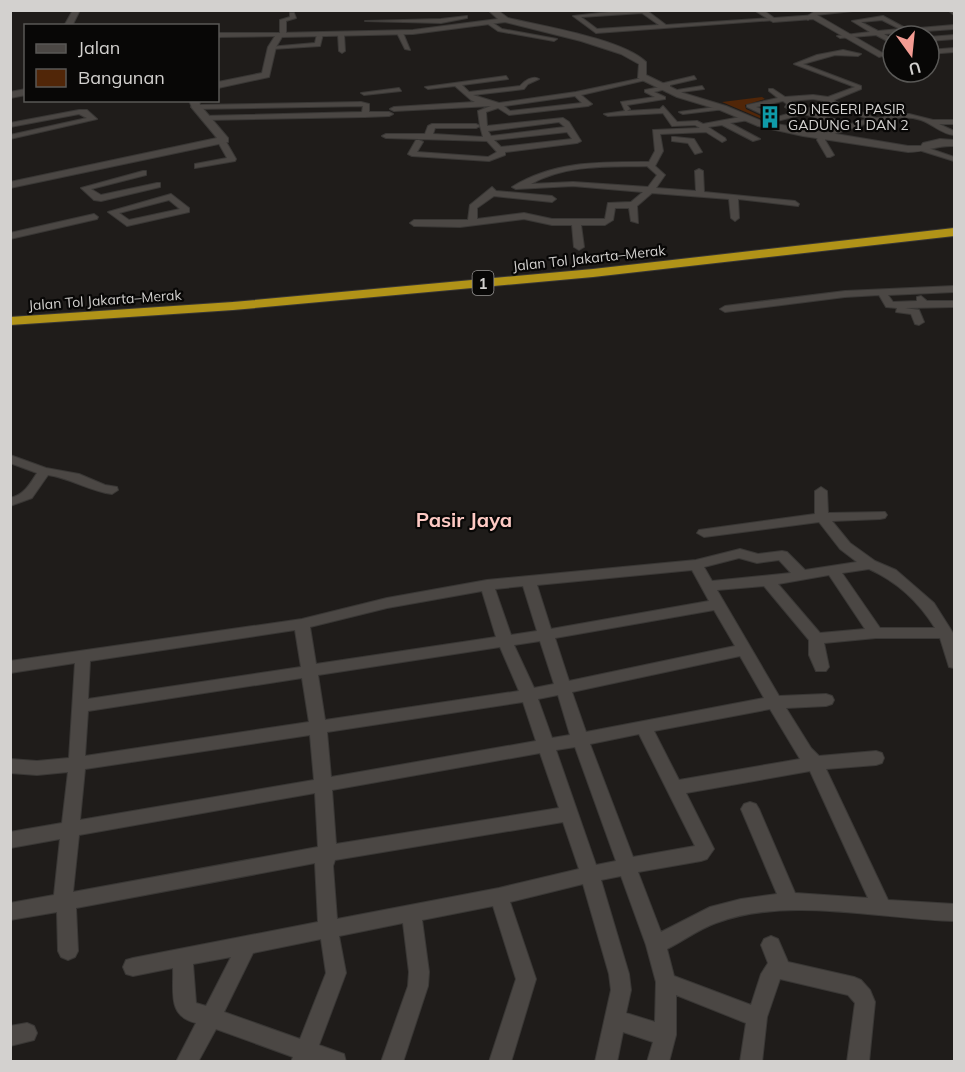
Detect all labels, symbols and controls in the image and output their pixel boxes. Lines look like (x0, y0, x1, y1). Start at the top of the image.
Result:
legend (24, 24, 219, 102)
north arrow (881, 24, 941, 84)
text: Jalan (78, 36, 120, 59)
text: U (907, 57, 923, 80)
text: Bangunan (78, 66, 165, 89)
place label: SD NEGERI PASIR GADUNG 1 DAN 2 (788, 100, 909, 134)
building icon: SD NEGERI PASIR GADUNG 1 DAN 2 (757, 104, 783, 130)
street label: Jalan Tol Jakarta–Merak (512, 241, 667, 275)
road number: 1 (472, 271, 494, 295)
street label: Jalan Tol Jakarta–Merak (28, 286, 183, 314)
district label: Pasir Jaya (416, 507, 512, 532)

